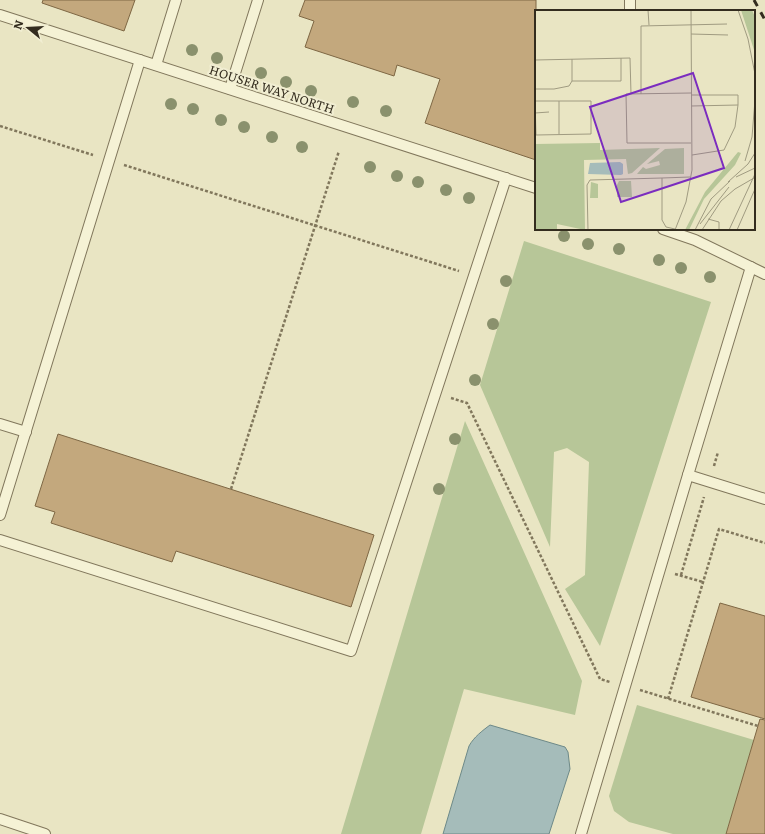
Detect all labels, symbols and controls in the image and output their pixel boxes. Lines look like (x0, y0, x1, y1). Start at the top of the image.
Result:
north arrow (8, 8, 48, 48)
inset map (535, 10, 755, 230)
text: N (9, 18, 27, 31)
street label: HOUSER WAY NORTH (207, 60, 337, 118)

